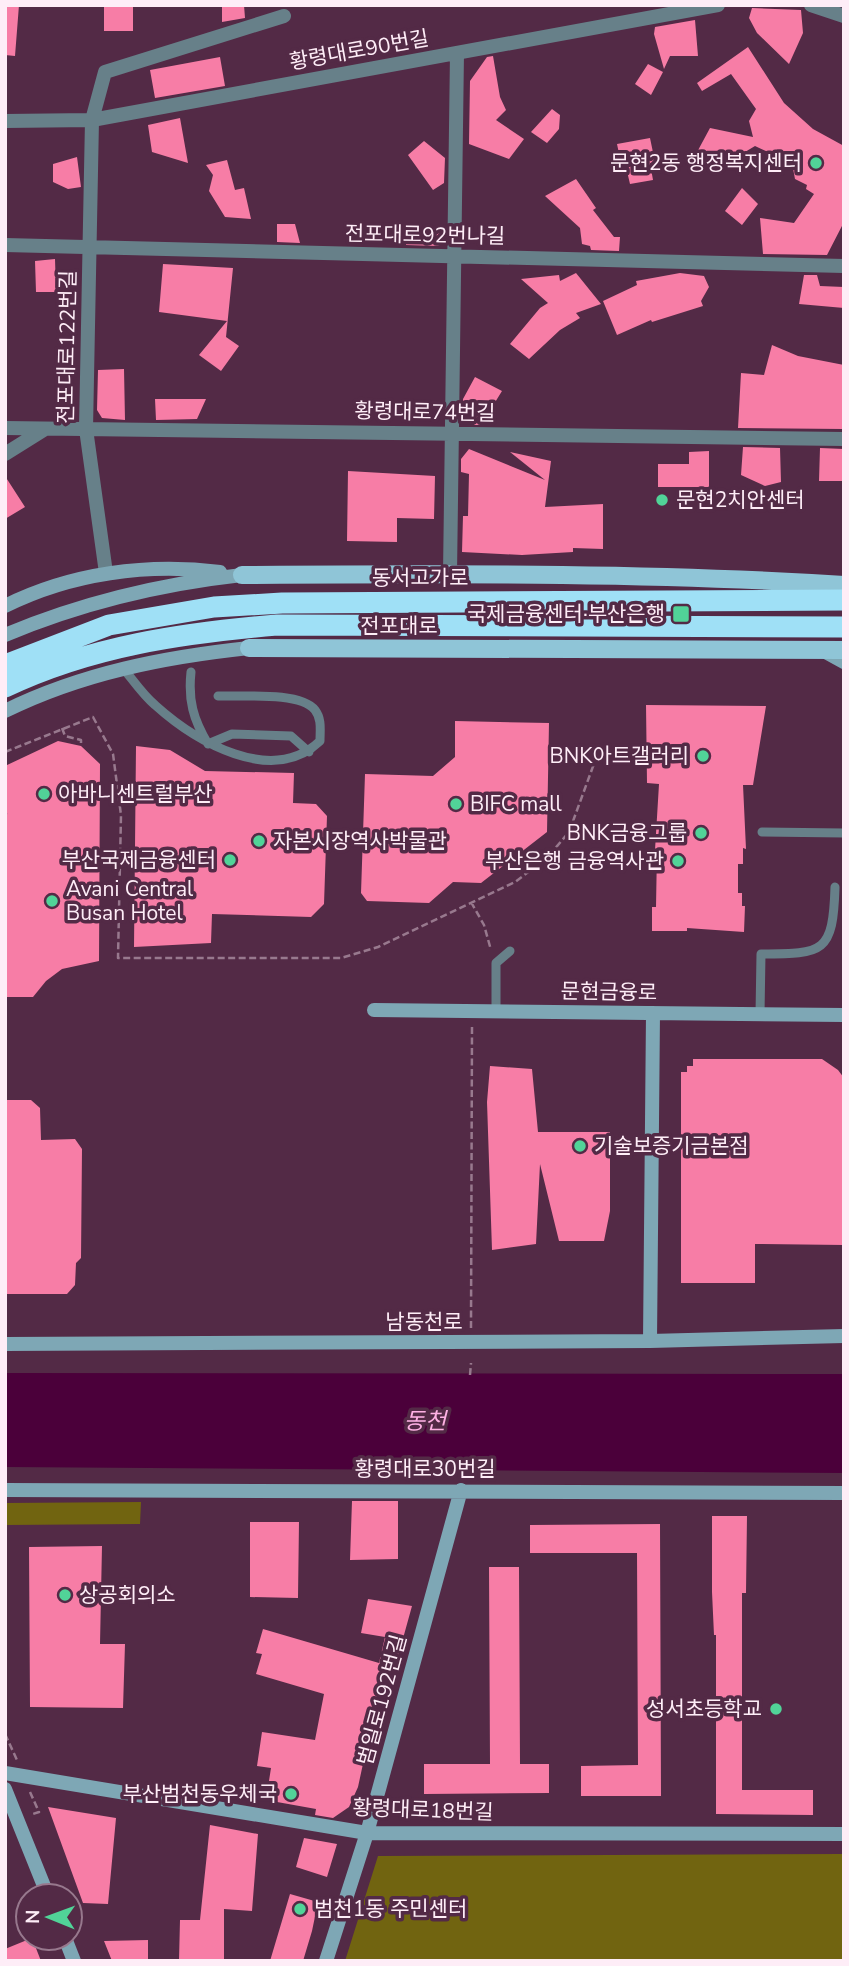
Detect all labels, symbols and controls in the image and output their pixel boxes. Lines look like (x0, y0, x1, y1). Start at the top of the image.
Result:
street label: 황령대로90번길 (287, 24, 431, 76)
place label: 문현2동 행정복지센터 (610, 149, 802, 177)
marker: 문현2동 행정복지센터 (808, 155, 824, 171)
street label: 전포대로92번나길 (345, 220, 505, 250)
street label: 전포대로122번길 (52, 270, 82, 424)
street label: 황령대로74번길 (354, 397, 496, 427)
place label: 문현2치안센터 (676, 486, 805, 514)
marker: 문현2치안센터 (654, 492, 670, 508)
street label: 동서고가로 (372, 564, 468, 592)
place label: 국제금융센터·부산은행 (467, 600, 665, 628)
marker: 국제금융센터·부산은행 (671, 604, 691, 624)
street label: 전포대로 (360, 612, 438, 640)
place label: BNK아트갤러리 (550, 742, 689, 770)
marker: BNK아트갤러리 (695, 748, 711, 764)
place label: 아바니센트럴부산 (58, 780, 213, 808)
marker: 아바니센트럴부산 (36, 786, 52, 802)
place label: BIFC mall (470, 790, 563, 818)
marker: BIFC mall (448, 796, 464, 812)
place label: BNK금융그룹 (567, 819, 687, 847)
marker: BNK금융그룹 (693, 825, 709, 841)
place label: 자본시장역사박물관 (273, 827, 447, 855)
marker: 자본시장역사박물관 (251, 833, 267, 849)
place label: 부산국제금융센터 (61, 846, 216, 874)
place label: 부산은행 금융역사관 (485, 847, 664, 875)
marker: 부산국제금융센터 (222, 852, 238, 868)
marker: 부산은행 금융역사관 (670, 853, 686, 869)
place label: Avani Central Busan Hotel (66, 875, 194, 927)
marker: Avani Central Busan Hotel (44, 893, 60, 909)
street label: 문현금융로 (560, 977, 658, 1007)
place label: 기술보증기금본점 (594, 1132, 749, 1160)
marker: 기술보증기금본점 (572, 1138, 588, 1154)
street label: 남동천로 (385, 1308, 463, 1336)
water label: 동천 (404, 1406, 449, 1437)
street label: 황령대로30번길 (354, 1455, 496, 1483)
place label: 상공회의소 (79, 1581, 176, 1609)
marker: 상공회의소 (57, 1587, 73, 1603)
street label: 범일로192번길 (351, 1631, 413, 1769)
place label: 성서초등학교 (646, 1695, 762, 1723)
marker: 성서초등학교 (768, 1701, 784, 1717)
place label: 부산범천동우체국 (122, 1780, 277, 1808)
marker: 부산범천동우체국 (283, 1786, 299, 1802)
street label: 황령대로18번길 (352, 1794, 494, 1826)
north arrow (14, 1882, 84, 1952)
place label: 범천1동 주민센터 (314, 1895, 467, 1923)
marker: 범천1동 주민센터 (292, 1901, 308, 1917)
text: N (20, 1909, 46, 1924)

